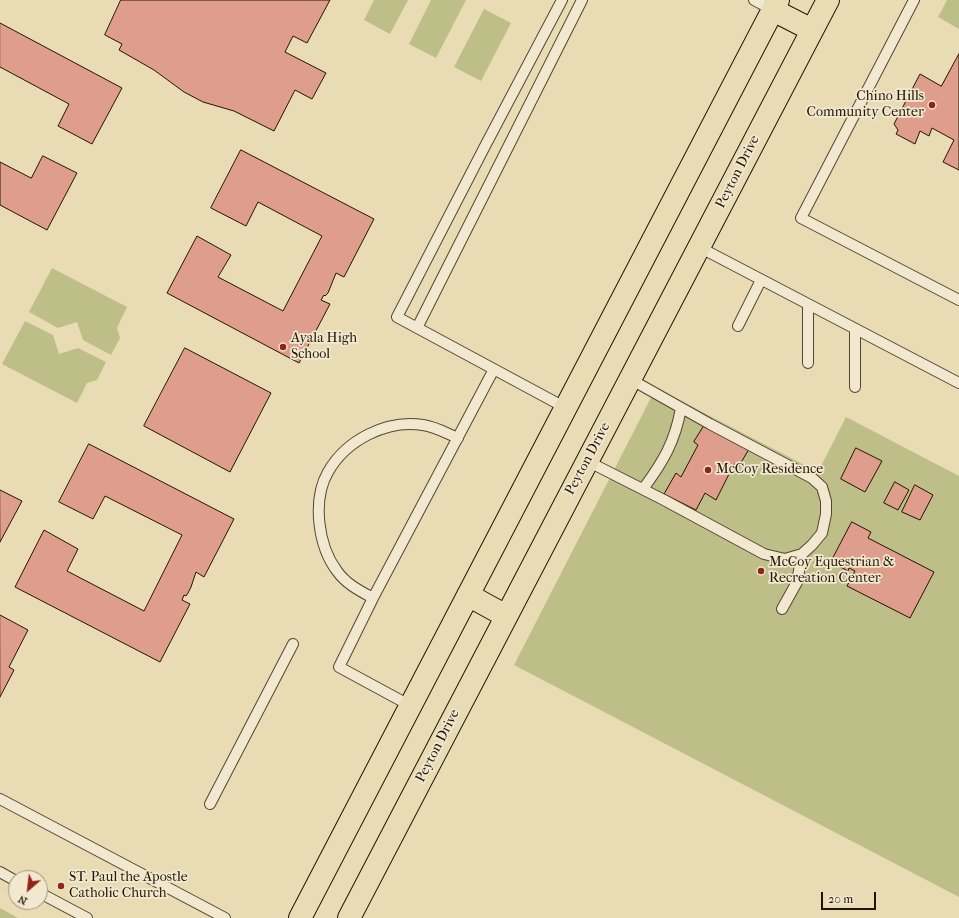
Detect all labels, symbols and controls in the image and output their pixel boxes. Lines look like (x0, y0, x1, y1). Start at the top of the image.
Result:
place label: Chino Hills Community Center (807, 89, 924, 122)
marker: Chino Hills Community Center (927, 100, 937, 110)
street label: Peyton Drive (712, 133, 764, 211)
place label: Ayala High School (291, 331, 357, 364)
marker: Ayala High School (278, 342, 288, 352)
street label: Peyton Drive (562, 420, 614, 498)
place label: McCoy Residence (716, 462, 823, 478)
marker: McCoy Residence (703, 465, 713, 475)
place label: McCoy Equestrian & Recreation Center (769, 555, 894, 588)
marker: McCoy Equestrian & Recreation Center (756, 566, 766, 576)
street label: Peyton Drive (412, 707, 464, 785)
north arrow (8, 870, 48, 910)
place label: ST. Paul the Apostle Catholic Church (69, 870, 188, 902)
marker: ST. Paul the Apostle Catholic Church (56, 881, 66, 891)
scale bar (823, 884, 878, 910)
text: N (16, 892, 29, 908)
text: 20 m (828, 892, 853, 906)

